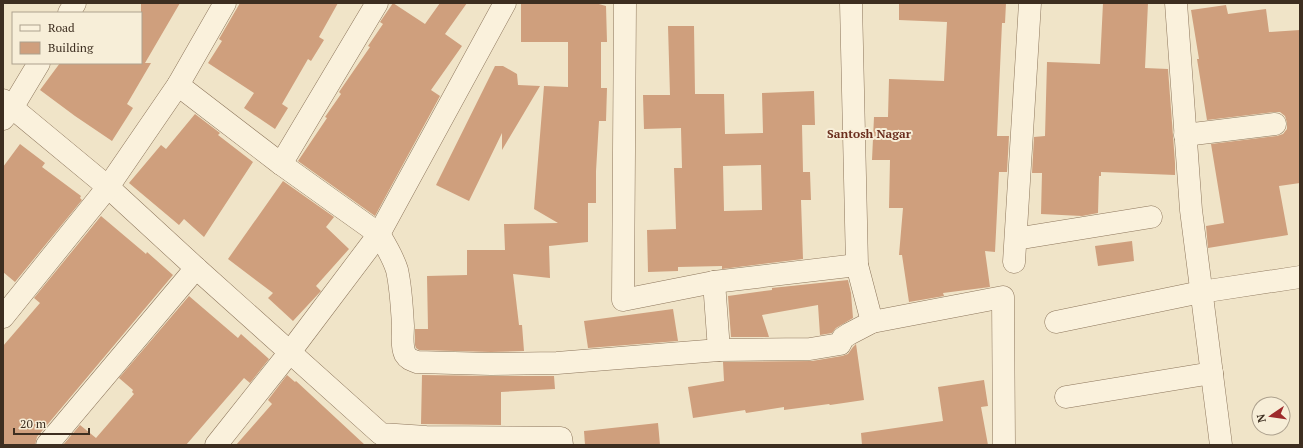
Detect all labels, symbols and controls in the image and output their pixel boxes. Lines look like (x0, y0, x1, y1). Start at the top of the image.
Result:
legend (12, 12, 142, 64)
text: Road (48, 20, 75, 35)
text: Building (48, 40, 94, 55)
district label: Santosh Nagar (827, 126, 912, 141)
north arrow (1251, 396, 1291, 436)
scale bar (14, 410, 89, 436)
text: N (1253, 412, 1269, 424)
text: 20 m (20, 416, 47, 431)

